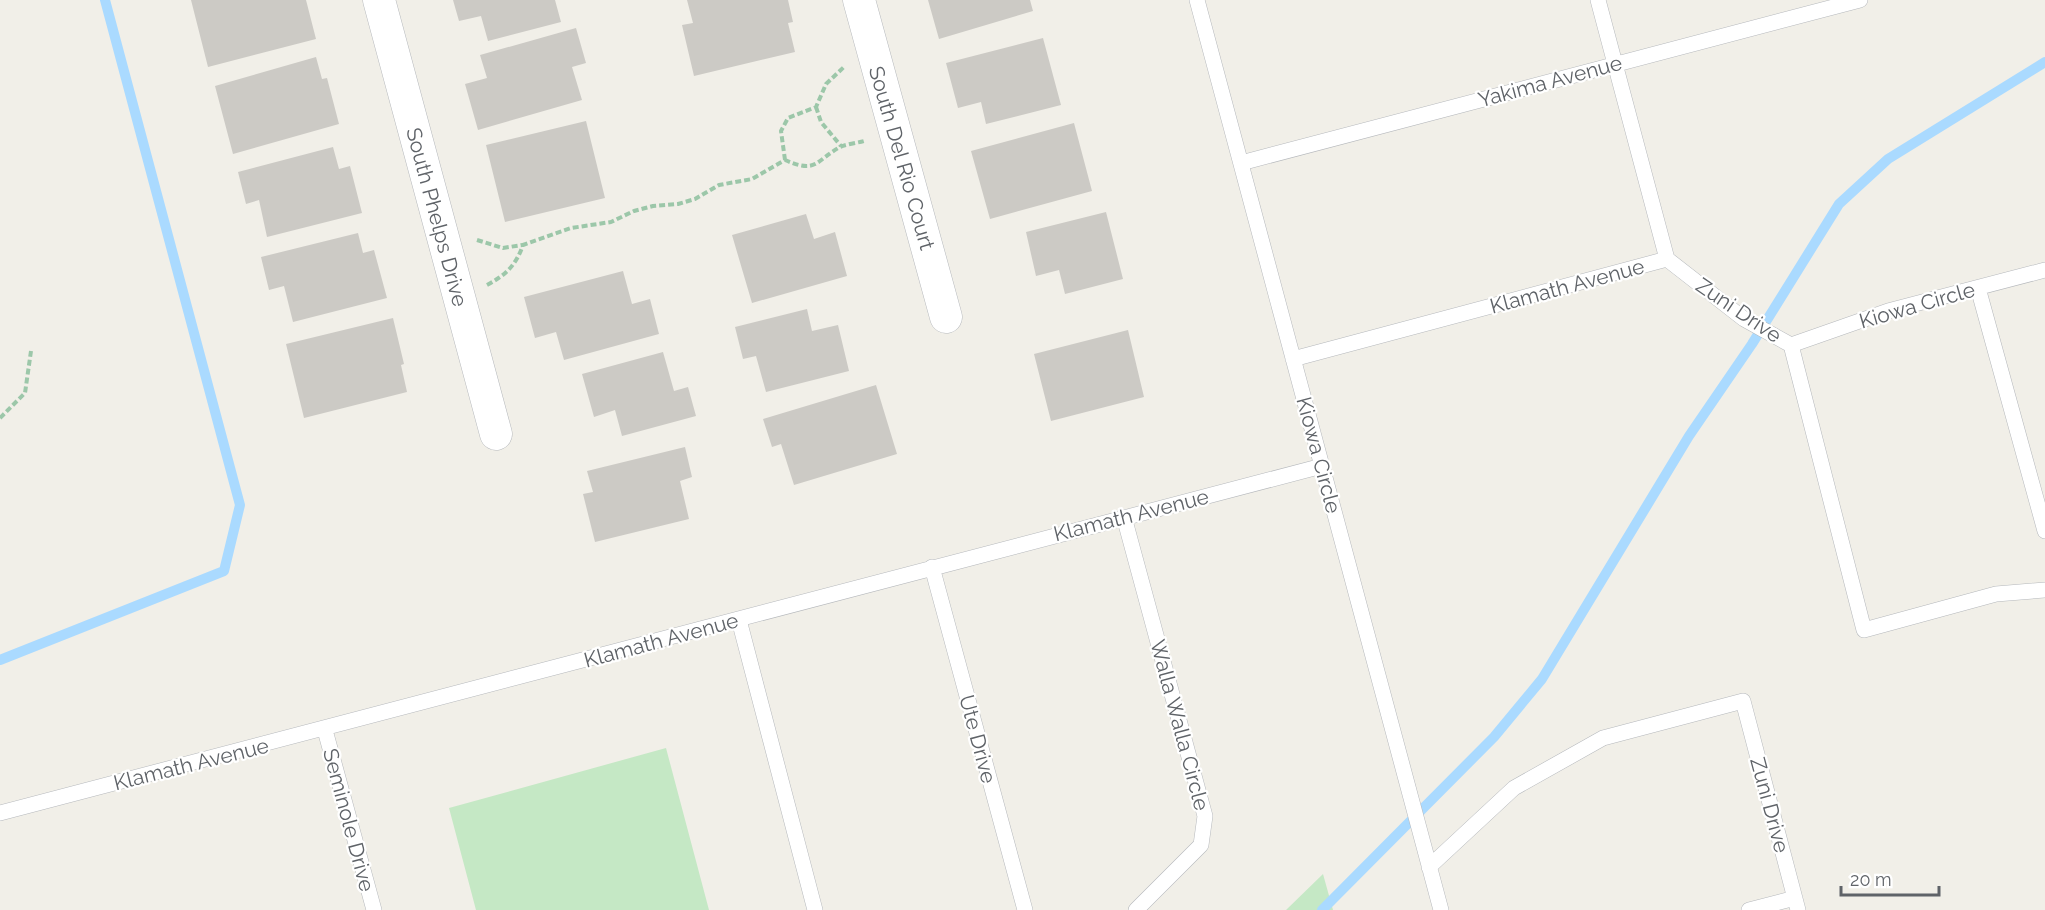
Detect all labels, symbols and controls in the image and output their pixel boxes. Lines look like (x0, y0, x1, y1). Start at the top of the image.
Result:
street label: Yakima Avenue (1475, 50, 1625, 112)
street label: South Del Rio Court (864, 63, 940, 253)
street label: South Phelps Drive (401, 125, 473, 309)
street label: Klamath Avenue (1487, 253, 1647, 319)
street label: Zuni Drive (1692, 272, 1786, 348)
street label: Kiowa Circle (1856, 277, 1978, 333)
street label: Kiowa Circle (1291, 394, 1347, 516)
street label: Klamath Avenue (1051, 484, 1211, 546)
street label: Klamath Avenue (581, 607, 741, 673)
street label: Walla Walla Circle (1145, 637, 1215, 813)
street label: Ute Drive (954, 692, 1002, 786)
street label: Klamath Avenue (111, 733, 271, 795)
street label: Seminole Drive (318, 746, 380, 894)
street label: Zuni Drive (1745, 755, 1795, 855)
scale bar (1841, 859, 1938, 897)
text: 20 m (1850, 869, 1892, 890)

